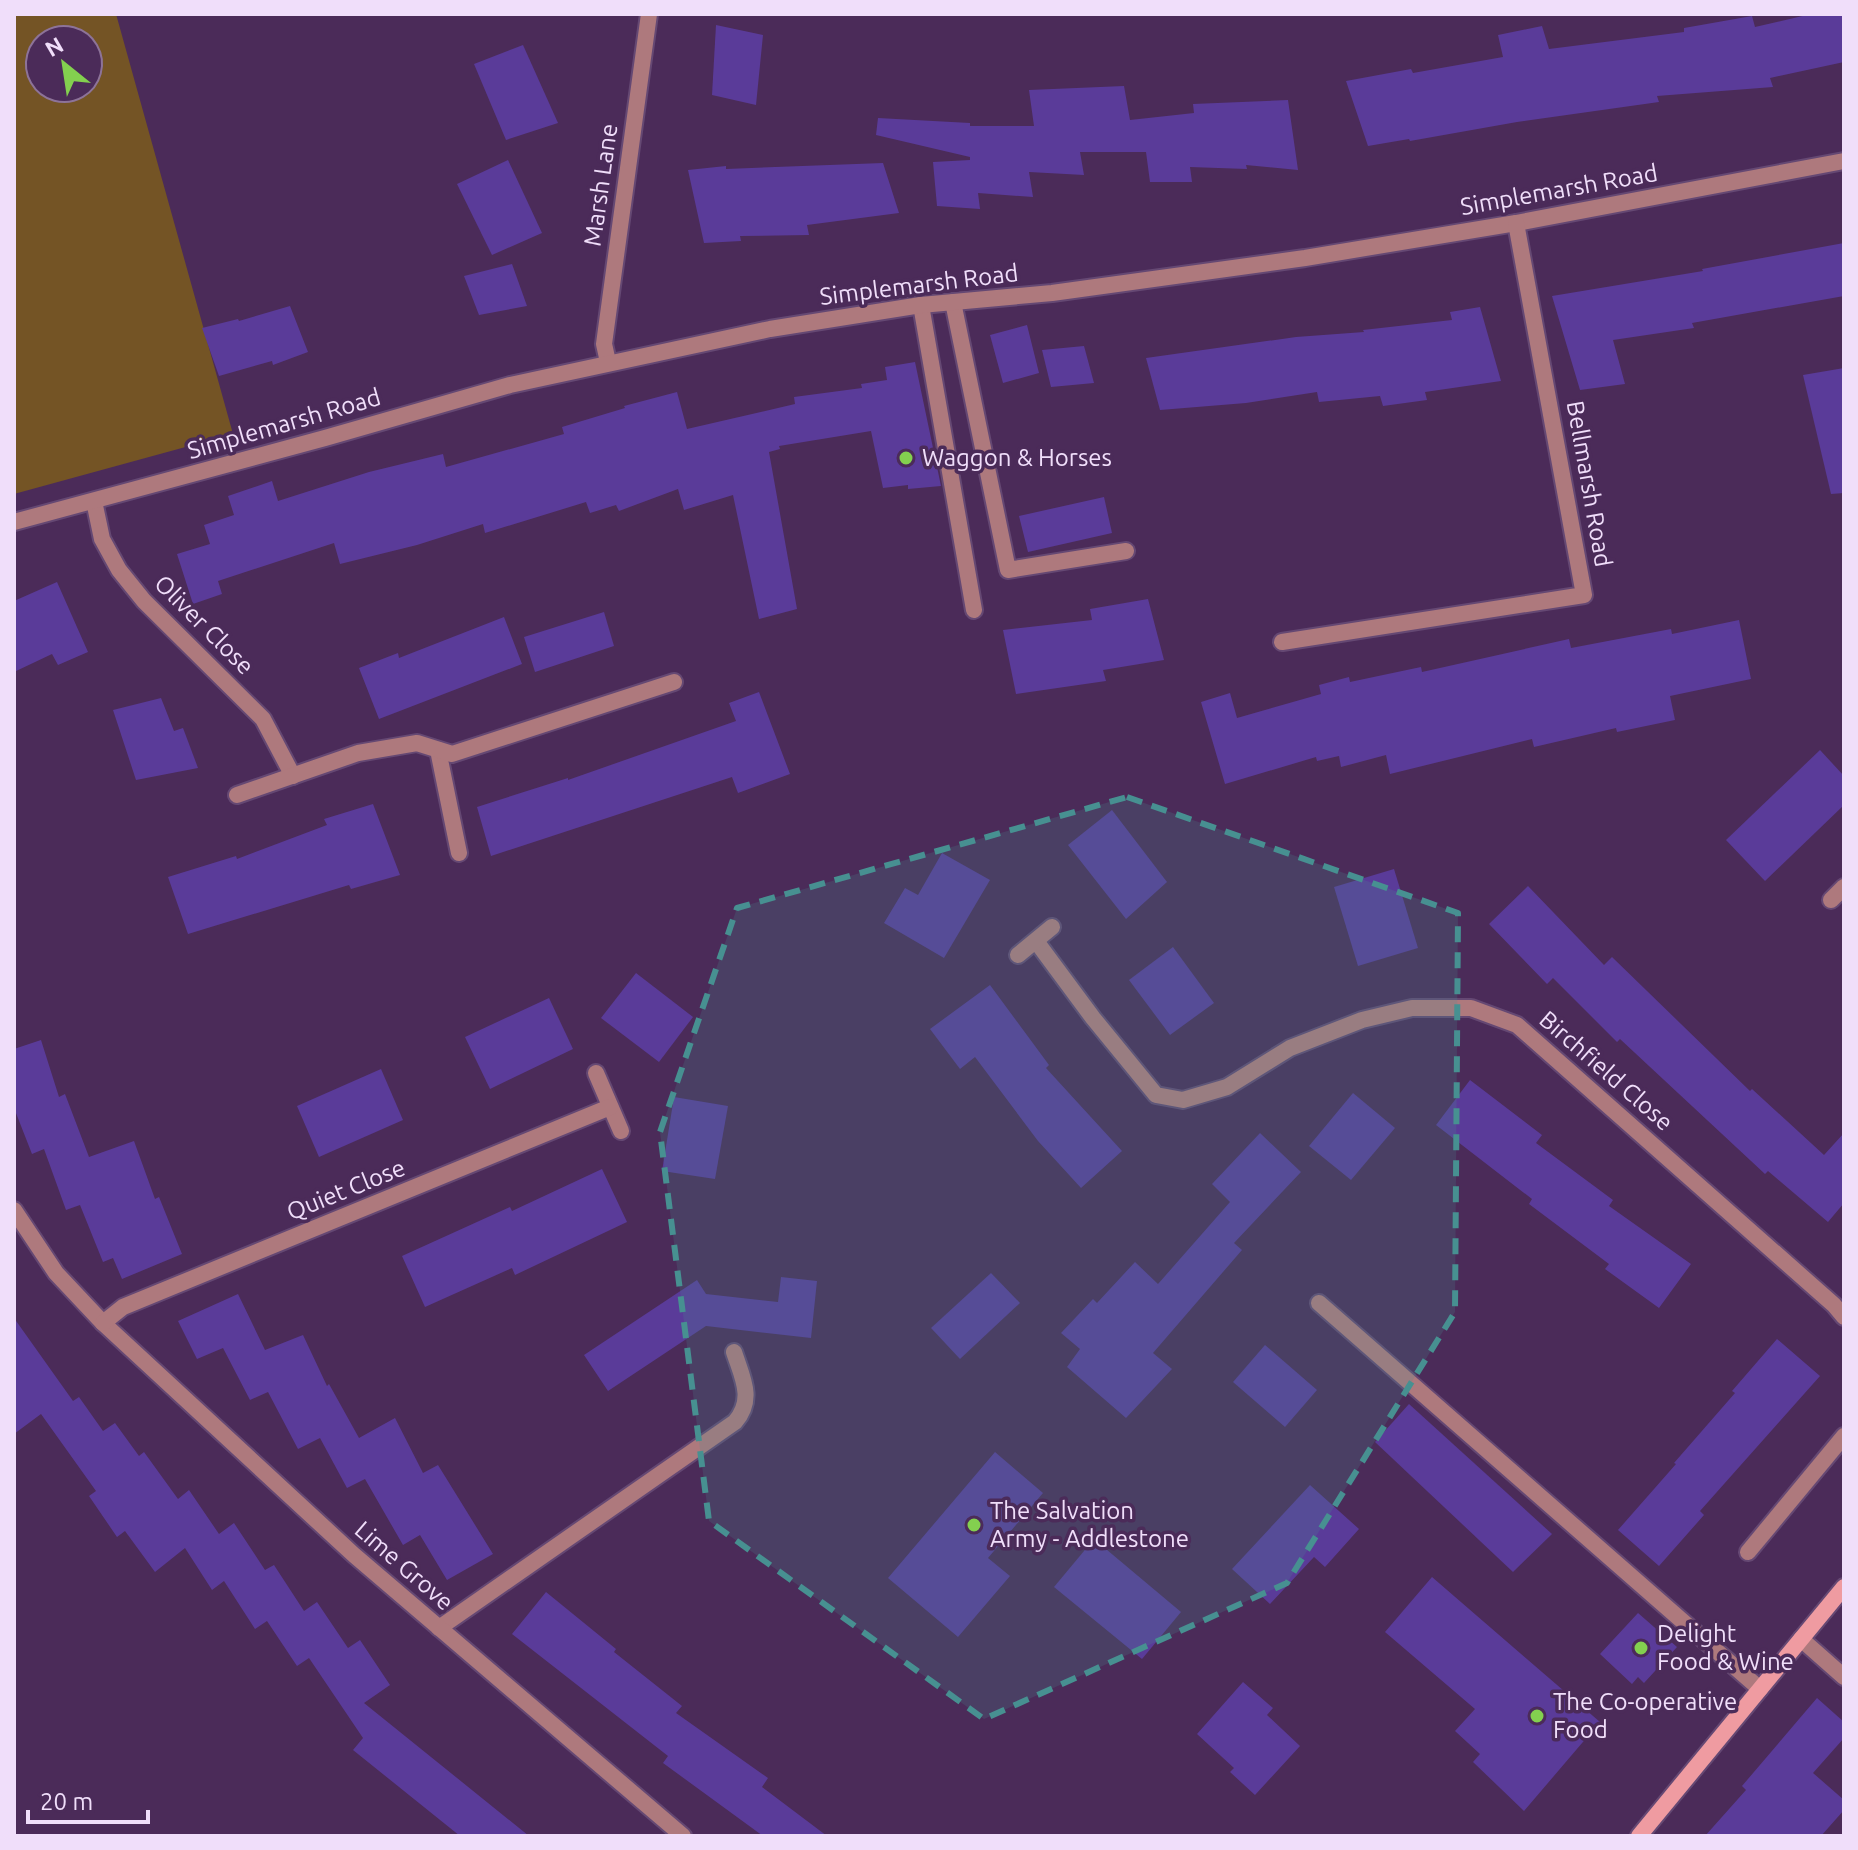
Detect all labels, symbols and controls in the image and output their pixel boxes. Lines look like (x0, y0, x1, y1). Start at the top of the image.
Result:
north arrow (24, 24, 104, 104)
text: N (40, 31, 67, 61)
street label: Marsh Lane (579, 122, 622, 248)
street label: Simplemarsh Road (1458, 159, 1660, 220)
street label: Simplemarsh Road (818, 259, 1020, 310)
street label: Simplemarsh Road (184, 383, 384, 464)
street label: Bellmarsh Road (1562, 399, 1617, 569)
place label: Waggon & Horses (922, 444, 1112, 471)
marker: Waggon & Horses (897, 449, 915, 467)
street label: Oliver Close (149, 570, 259, 680)
street label: Birchfield Close (1534, 1005, 1678, 1136)
street label: Quiet Close (283, 1154, 409, 1225)
place label: The Salvation Army - Addlestone (990, 1497, 1189, 1552)
street label: Lime Grove (350, 1516, 459, 1616)
marker: The Salvation Army - Addlestone (965, 1516, 983, 1534)
place label: Delight Food & Wine (1657, 1620, 1794, 1675)
marker: Delight Food & Wine (1632, 1639, 1650, 1657)
place label: The Co-operative Food (1553, 1688, 1737, 1743)
marker: The Co-operative Food (1528, 1707, 1546, 1725)
scale bar (28, 1774, 148, 1824)
text: 20 m (40, 1788, 93, 1815)

